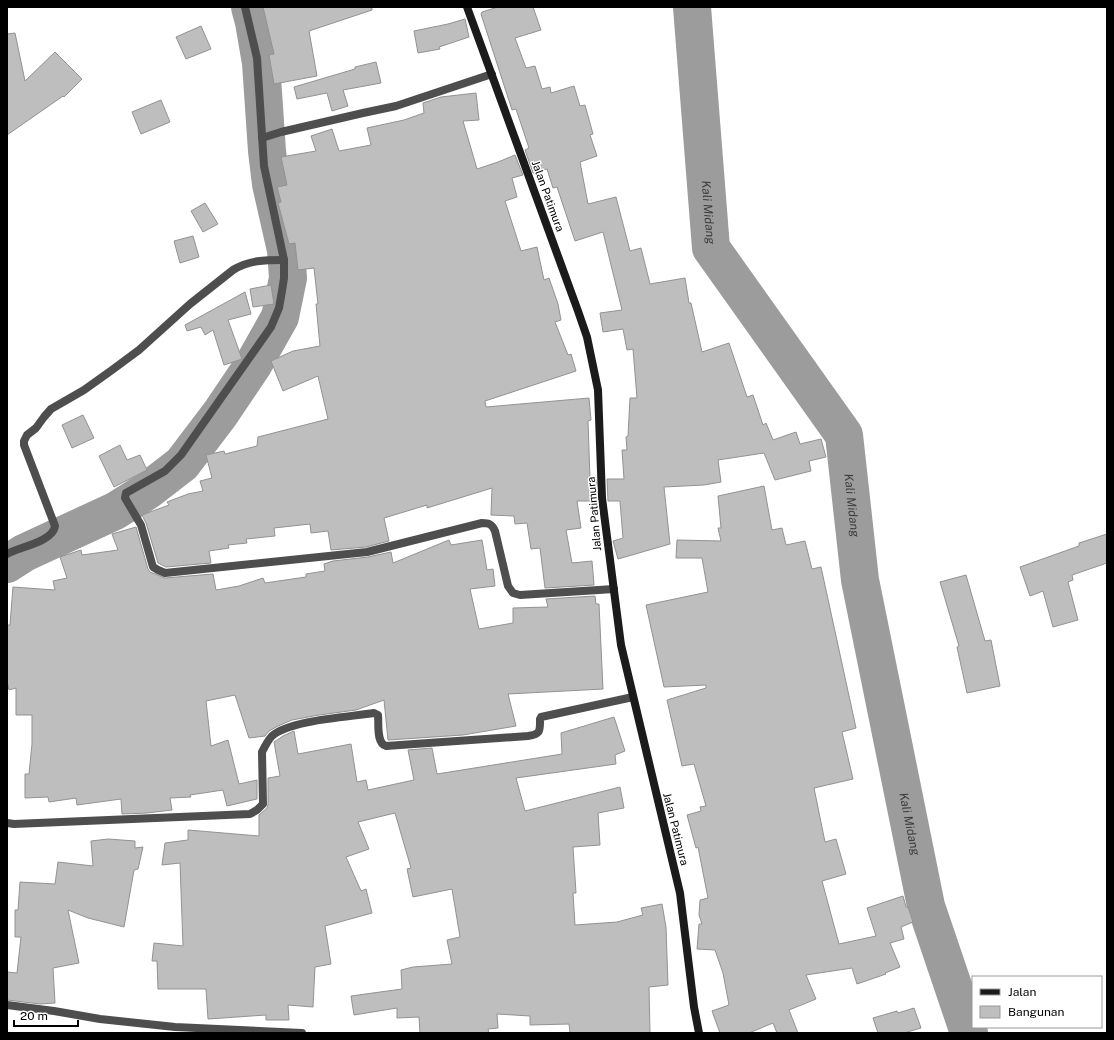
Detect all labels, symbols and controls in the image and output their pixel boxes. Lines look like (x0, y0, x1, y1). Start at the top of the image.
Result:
street label: Jalan Patimura (530, 159, 566, 233)
water label: Kali Midang (699, 180, 718, 246)
water label: Kali Midang (841, 473, 862, 539)
street label: Jalan Patimura (585, 476, 603, 552)
street label: Jalan Patimura (661, 791, 691, 867)
water label: Kali Midang (896, 791, 923, 858)
legend (972, 976, 1102, 1028)
text: Jalan (1008, 985, 1037, 999)
scale bar (14, 1002, 78, 1028)
text: Bangunan (1008, 1005, 1064, 1019)
text: 20 m (20, 1009, 48, 1023)

